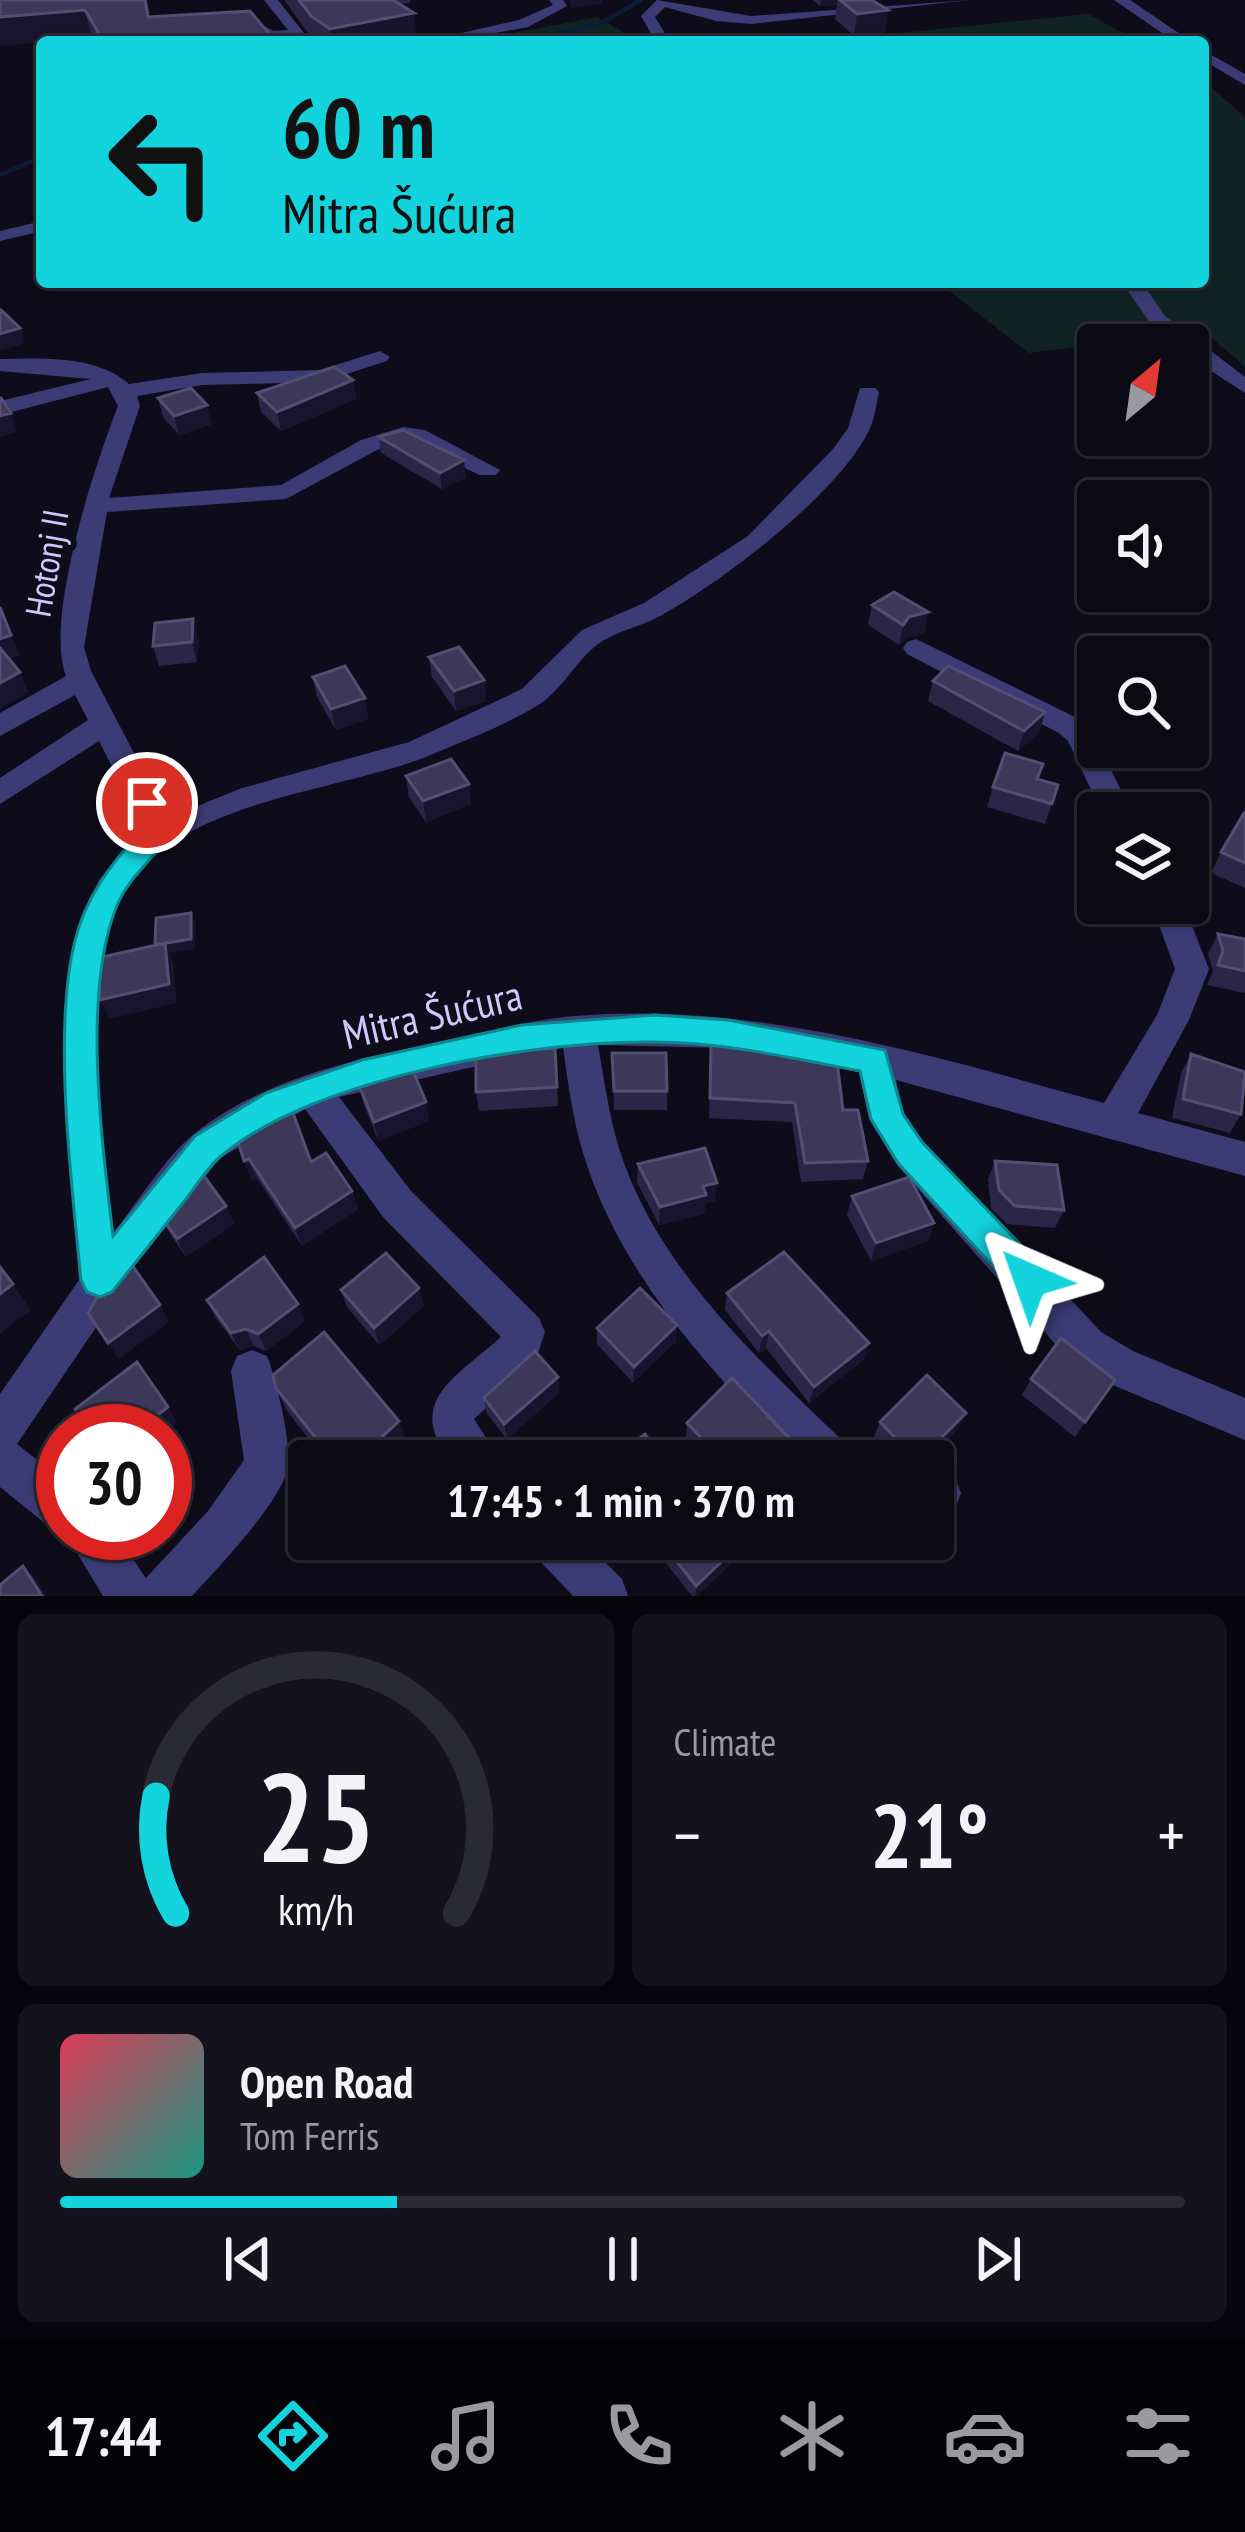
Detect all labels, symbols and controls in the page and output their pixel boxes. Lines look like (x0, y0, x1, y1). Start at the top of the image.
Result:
text: 60 m (282, 72, 435, 181)
icon: left (84, 84, 240, 240)
text: Mitra Šućura (282, 178, 516, 248)
north arrow (1077, 324, 1209, 456)
map controls (1077, 324, 1209, 924)
button: sound (1077, 480, 1209, 612)
street label: Hotonj II (13, 506, 79, 620)
button: search (1077, 636, 1209, 768)
pin (96, 752, 198, 854)
icon: arrive (114, 770, 180, 836)
button: layers (1077, 792, 1209, 924)
street label: Mitra Šućura (337, 967, 527, 1061)
position arrow (967, 1217, 1093, 1343)
speed limit sign: 30 (36, 1404, 192, 1560)
text: 17:45 · 1 min · 370 m (447, 1471, 795, 1529)
text: Climate (674, 1716, 776, 1767)
text: 25 (256, 1735, 375, 1896)
text: 21° (870, 1776, 989, 1893)
text: − (674, 1792, 701, 1877)
text: + (1158, 1792, 1185, 1877)
text: km/h (278, 1881, 354, 1937)
text: Open Road (240, 2052, 413, 2110)
text: Tom Ferris (240, 2110, 379, 2161)
icon: previous (215, 2226, 281, 2292)
icon: pause (590, 2226, 656, 2292)
icon: next (965, 2226, 1031, 2292)
icon: directions (251, 2394, 335, 2478)
icon: music (424, 2394, 508, 2478)
icon: phone (597, 2394, 681, 2478)
icon: climate (770, 2394, 854, 2478)
icon: car (943, 2394, 1027, 2478)
icon: filters (1116, 2394, 1200, 2478)
text: 17:44 (45, 2401, 161, 2471)

